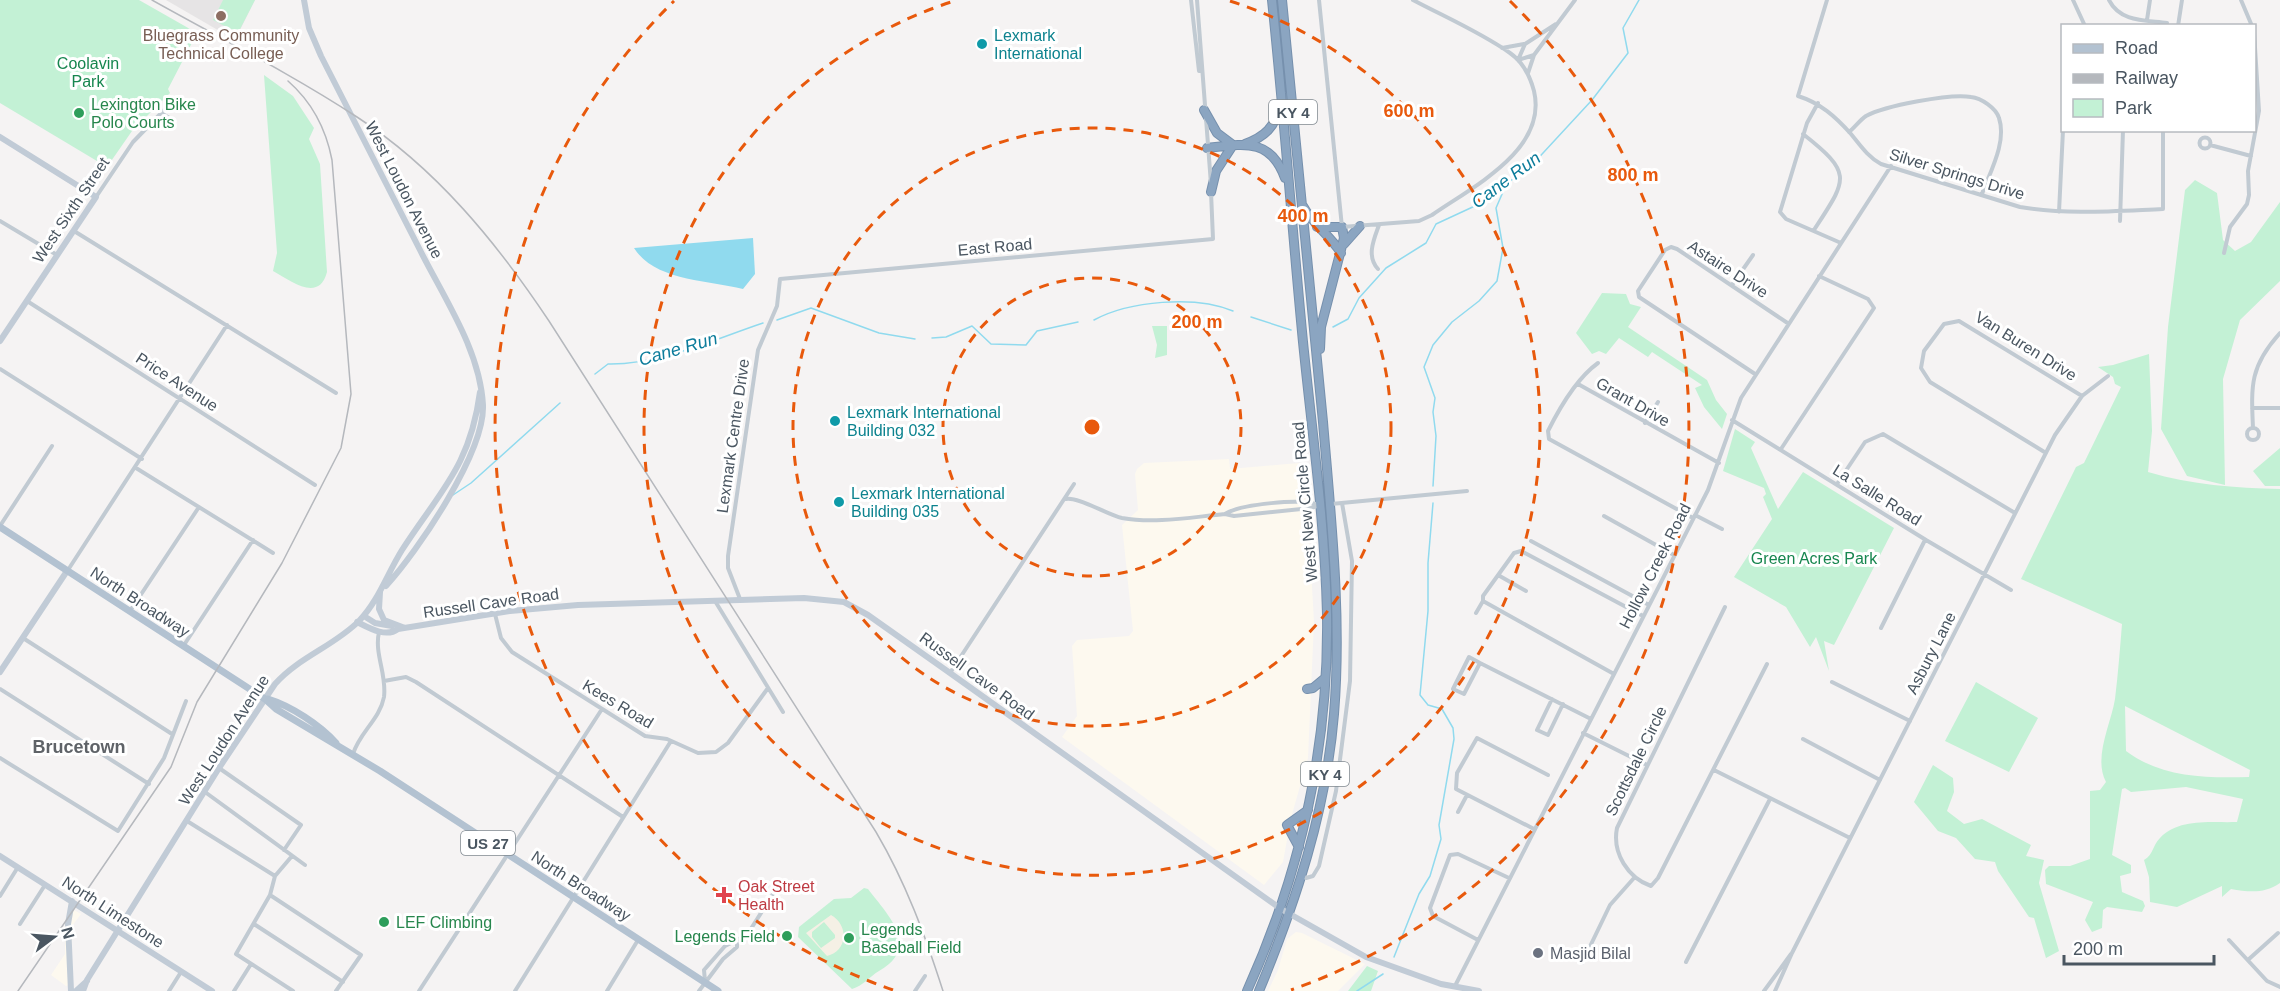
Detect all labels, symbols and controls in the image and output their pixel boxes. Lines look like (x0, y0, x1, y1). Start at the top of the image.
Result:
marker: Bluegrass Community Technical College (214, 9, 228, 23)
legend (2061, 24, 2256, 132)
place label: Bluegrass Community Technical College (143, 27, 299, 62)
place label: Lexmark International (994, 27, 1082, 62)
marker: Lexmark International (975, 37, 989, 51)
text: Road (2115, 38, 2158, 58)
park label: Coolavin Park (57, 55, 119, 90)
text: Railway (2115, 68, 2178, 88)
place label: Lexington Bike Polo Courts (91, 96, 196, 131)
text: Park (2115, 98, 2153, 118)
road number: KY 4 (1269, 100, 1317, 124)
text: 600 m (1383, 101, 1435, 121)
marker: Lexington Bike Polo Courts (72, 106, 86, 120)
street label: West Loudon Avenue (362, 119, 446, 261)
street label: Silver Springs Drive (1887, 145, 2027, 203)
water label: Cane Run (1468, 148, 1544, 212)
street label: West Sixth Street (29, 154, 113, 266)
text: 800 m (1607, 165, 1659, 185)
text: 400 m (1277, 206, 1329, 226)
street label: East Road (957, 235, 1033, 259)
street label: Astaire Drive (1685, 237, 1771, 301)
street label: Van Buren Drive (1972, 308, 2080, 384)
text: 200 m (1171, 312, 1223, 332)
water label: Cane Run (636, 328, 720, 370)
street label: Price Avenue (133, 349, 221, 415)
street label: Lexmark Centre Drive (714, 358, 752, 514)
street label: Grant Drive (1593, 374, 1673, 430)
place label: Lexmark International Building 032 (847, 404, 1001, 439)
marker: Lexmark International Building 032 (828, 414, 842, 428)
centre of rings (1082, 417, 1102, 437)
street label: West New Circle Road (1290, 421, 1320, 583)
street label: La Salle Road (1830, 461, 1924, 529)
place label: Lexmark International Building 035 (851, 485, 1005, 520)
marker: Lexmark International Building 035 (832, 495, 846, 509)
street label: Hollow Creek Road (1616, 501, 1694, 631)
park label: Green Acres Park (1751, 550, 1878, 567)
street label: North Broadway (87, 564, 193, 640)
street label: Russell Cave Road (422, 585, 560, 621)
street label: Asbury Lane (1903, 609, 1959, 697)
street label: Russell Cave Road (917, 629, 1037, 723)
street label: West Loudon Avenue (176, 672, 272, 808)
street label: Kees Road (580, 676, 656, 732)
street label: Scottsdale Circle (1602, 703, 1670, 819)
district label: Brucetown (32, 737, 126, 757)
road number: KY 4 (1301, 762, 1349, 786)
road number: US 27 (461, 831, 515, 855)
street label: North Broadway (528, 848, 634, 924)
street label: North Limestone (59, 872, 167, 952)
place label: Oak Street Health (738, 878, 815, 913)
marker: Oak Street Health (715, 886, 733, 904)
north arrow (24, 907, 84, 967)
place label: LEF Climbing (396, 914, 492, 931)
marker: LEF Climbing (377, 915, 391, 929)
place label: Legends Baseball Field (861, 921, 962, 956)
place label: Legends Field (674, 928, 775, 945)
scale bar (2064, 928, 2214, 966)
marker: Legends Field (780, 929, 794, 943)
marker: Legends Baseball Field (842, 931, 856, 945)
text: 200 m (2073, 939, 2123, 959)
place label: Masjid Bilal (1550, 945, 1631, 962)
marker: Masjid Bilal (1531, 946, 1545, 960)

